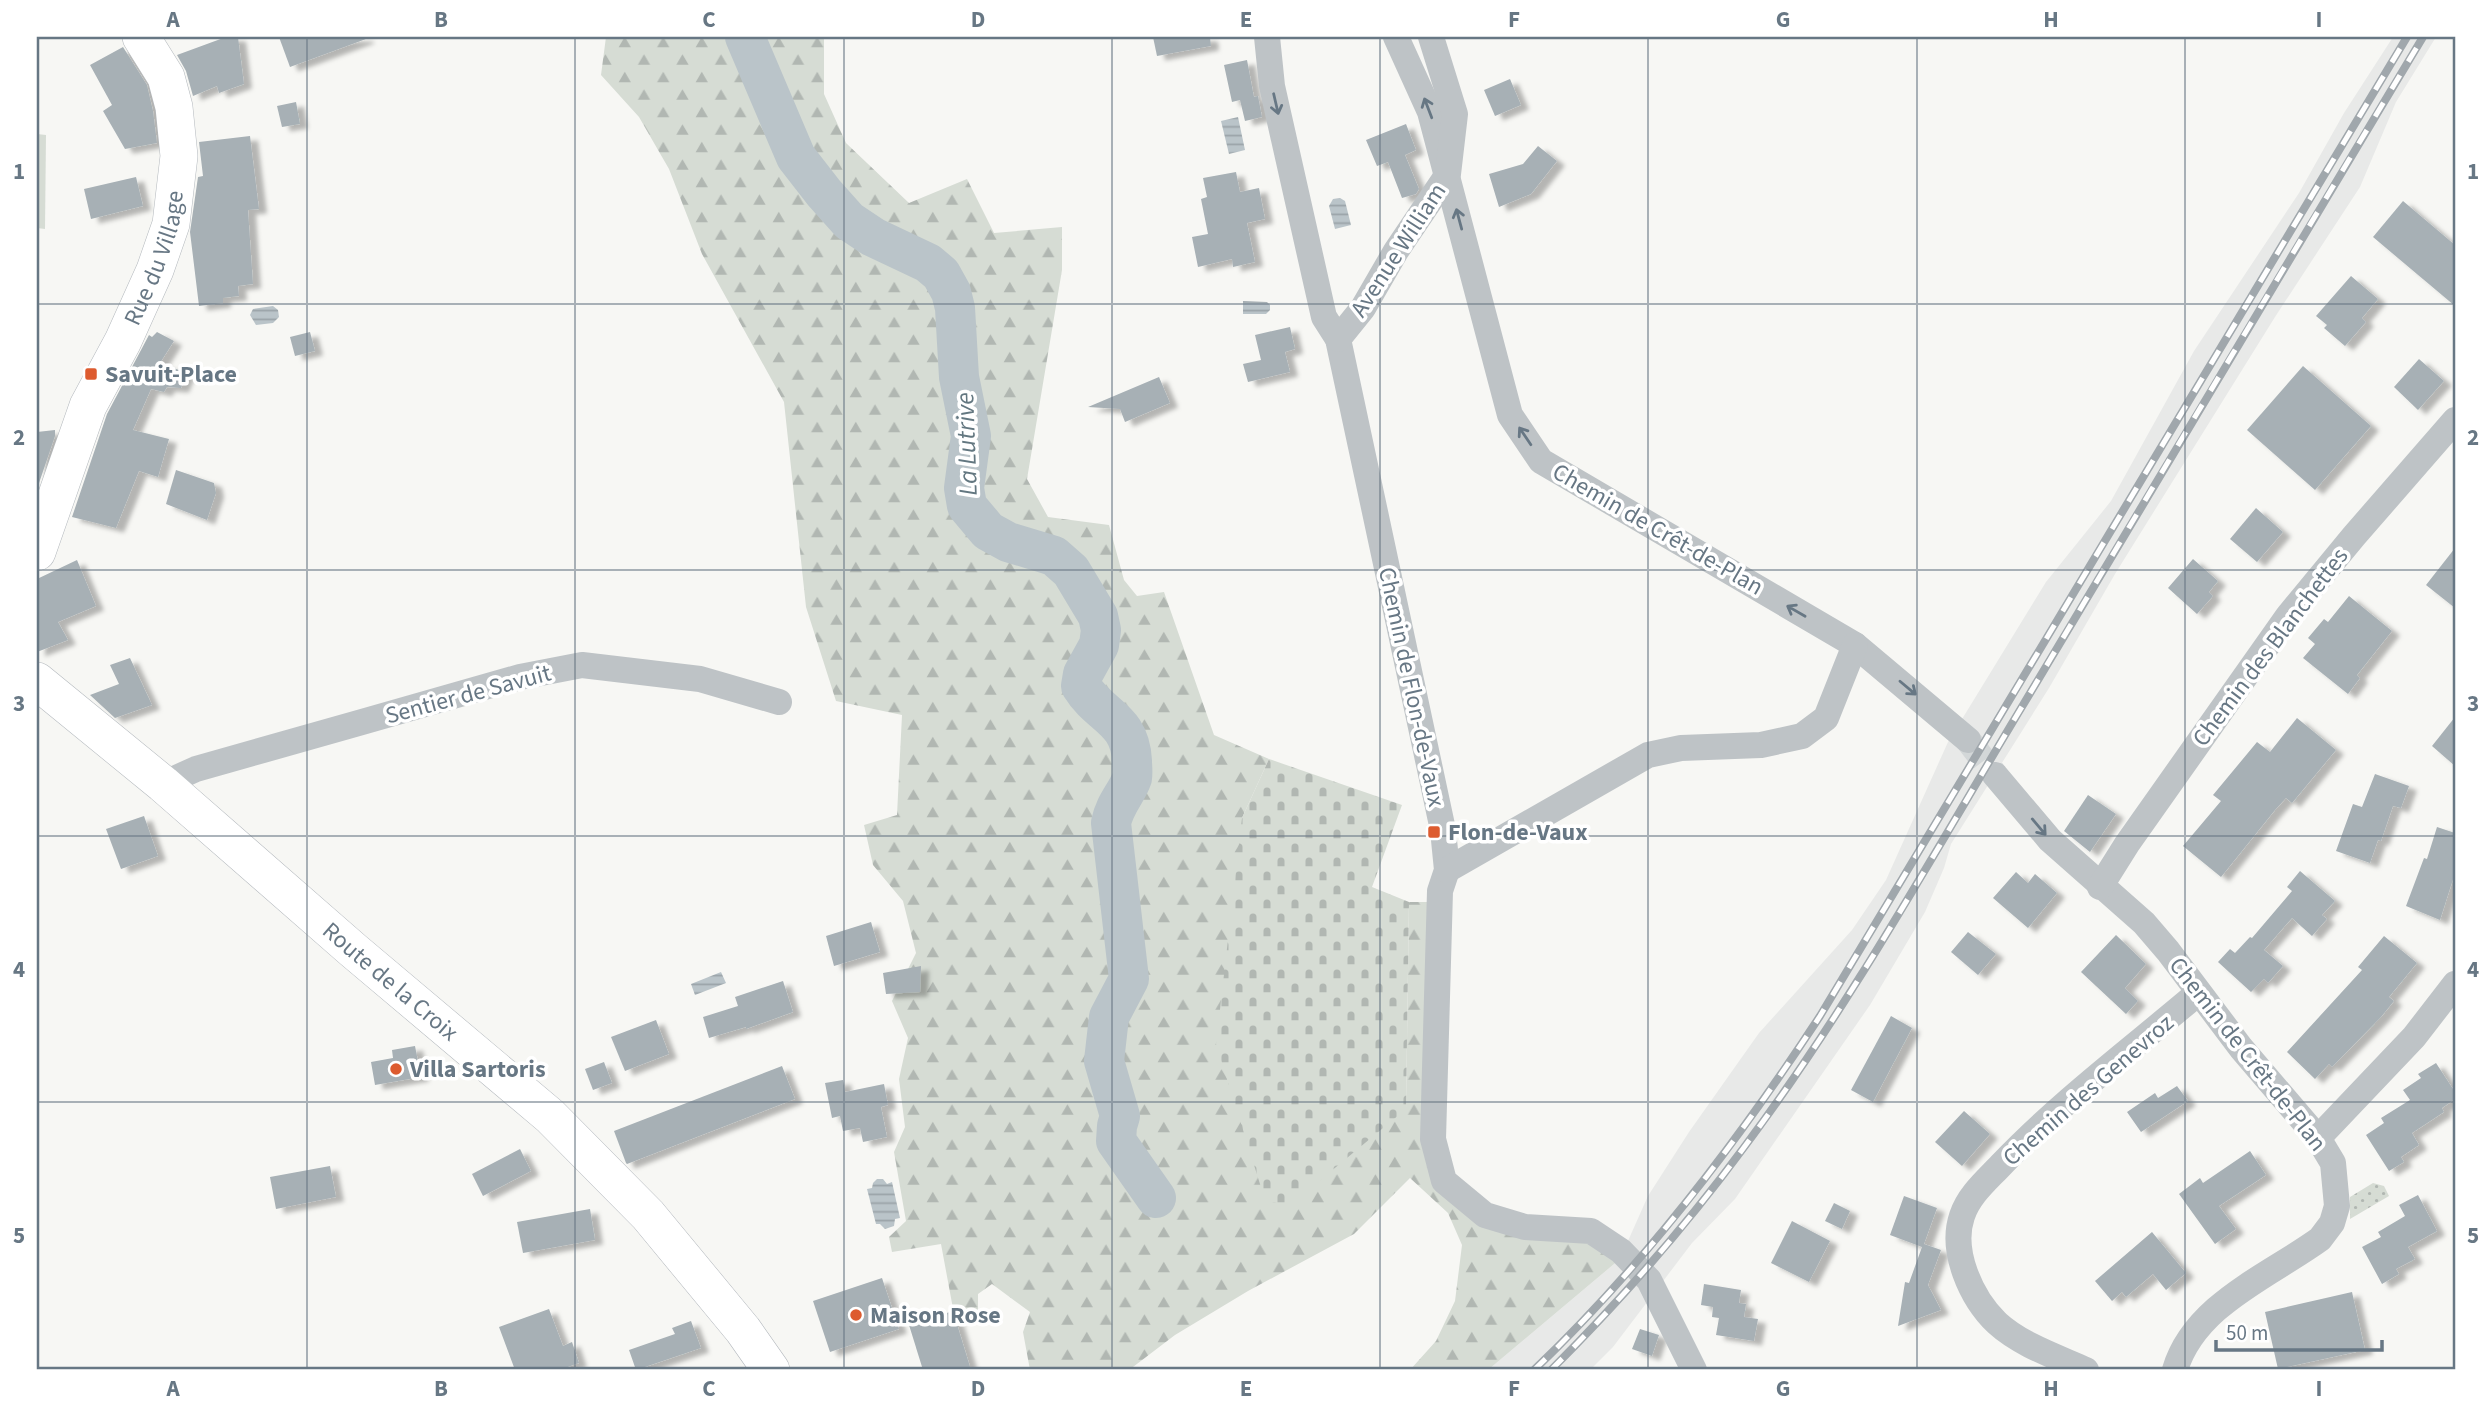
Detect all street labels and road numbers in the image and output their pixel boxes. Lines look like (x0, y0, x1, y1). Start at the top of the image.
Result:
street label: Avenue William (1342, 176, 1455, 324)
street label: Rue du Village (115, 189, 193, 331)
street label: Chemin de Crêt-de-Plan (1546, 455, 1770, 604)
street label: Chemin des Blanchettes (2184, 541, 2357, 754)
street label: Chemin de Flon-de-Vaux (1369, 564, 1454, 810)
street label: Sentier de Savuit (381, 656, 555, 733)
street label: Route de la Croix (315, 914, 466, 1050)
street label: Chemin de Crêt-de-Plan (2160, 949, 2335, 1159)
street label: Chemin des Genevroz (1995, 1006, 2182, 1175)

